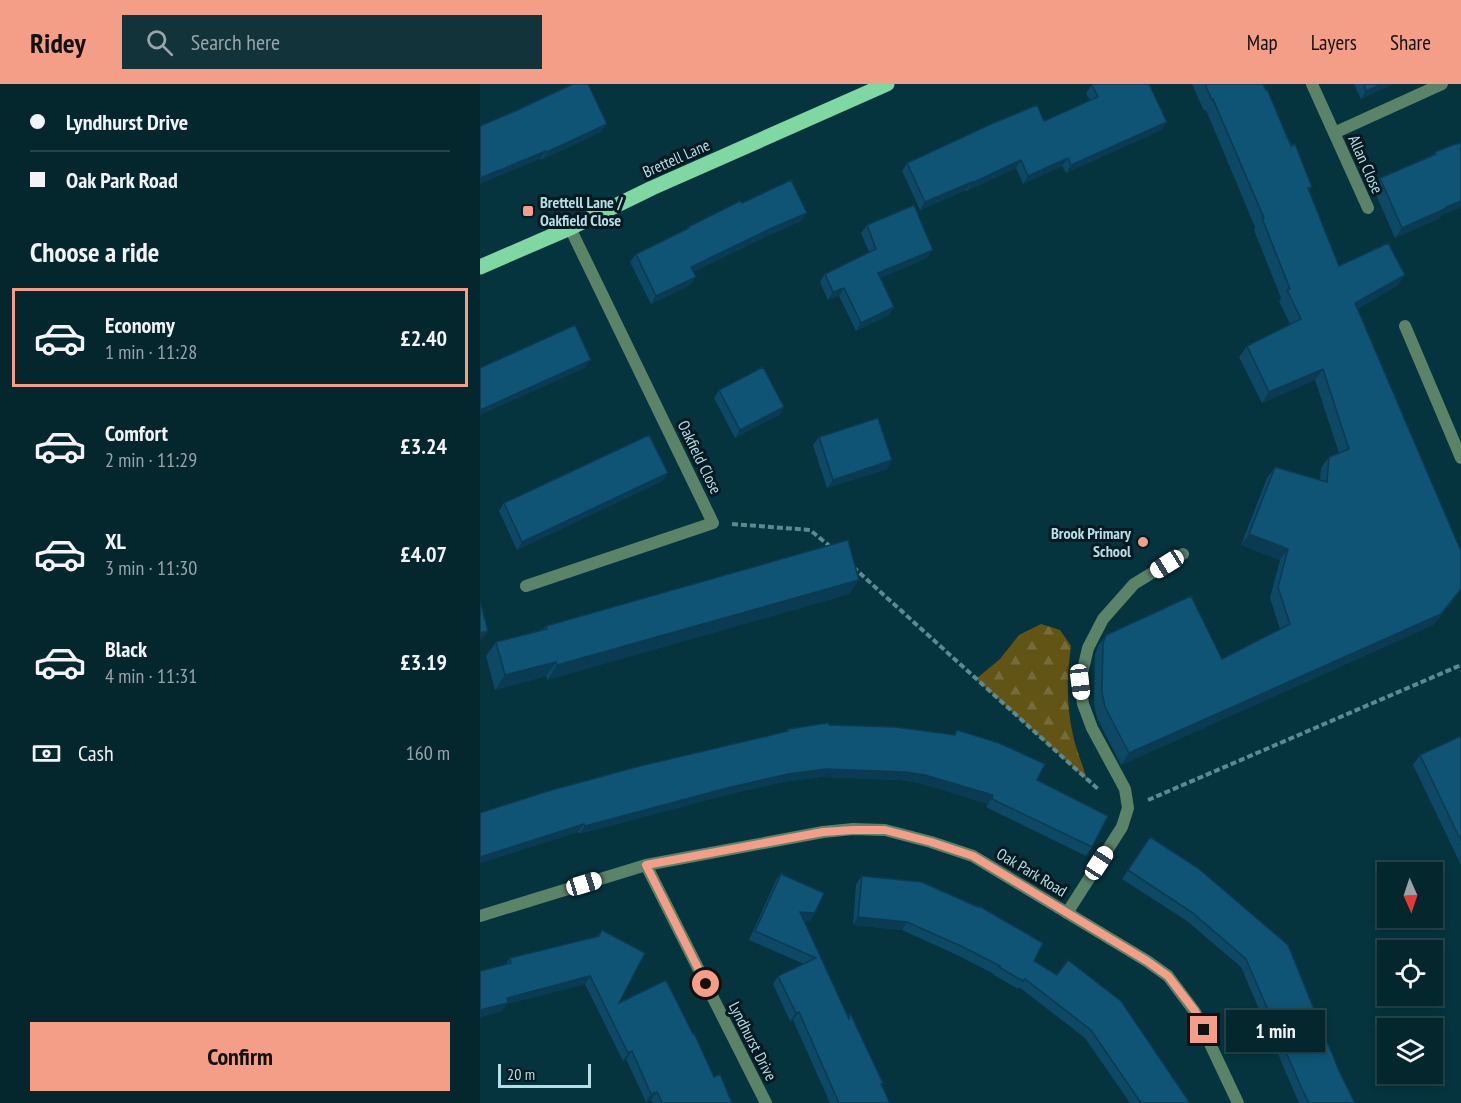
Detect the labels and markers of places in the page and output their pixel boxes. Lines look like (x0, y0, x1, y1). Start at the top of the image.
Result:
place label: Brettell Lane / Oakfield Close (540, 192, 623, 230)
marker: Brettell Lane / Oakfield Close (521, 204, 535, 218)
place label: Brook Primary School (1051, 523, 1132, 561)
marker: Brook Primary School (1136, 535, 1150, 549)

